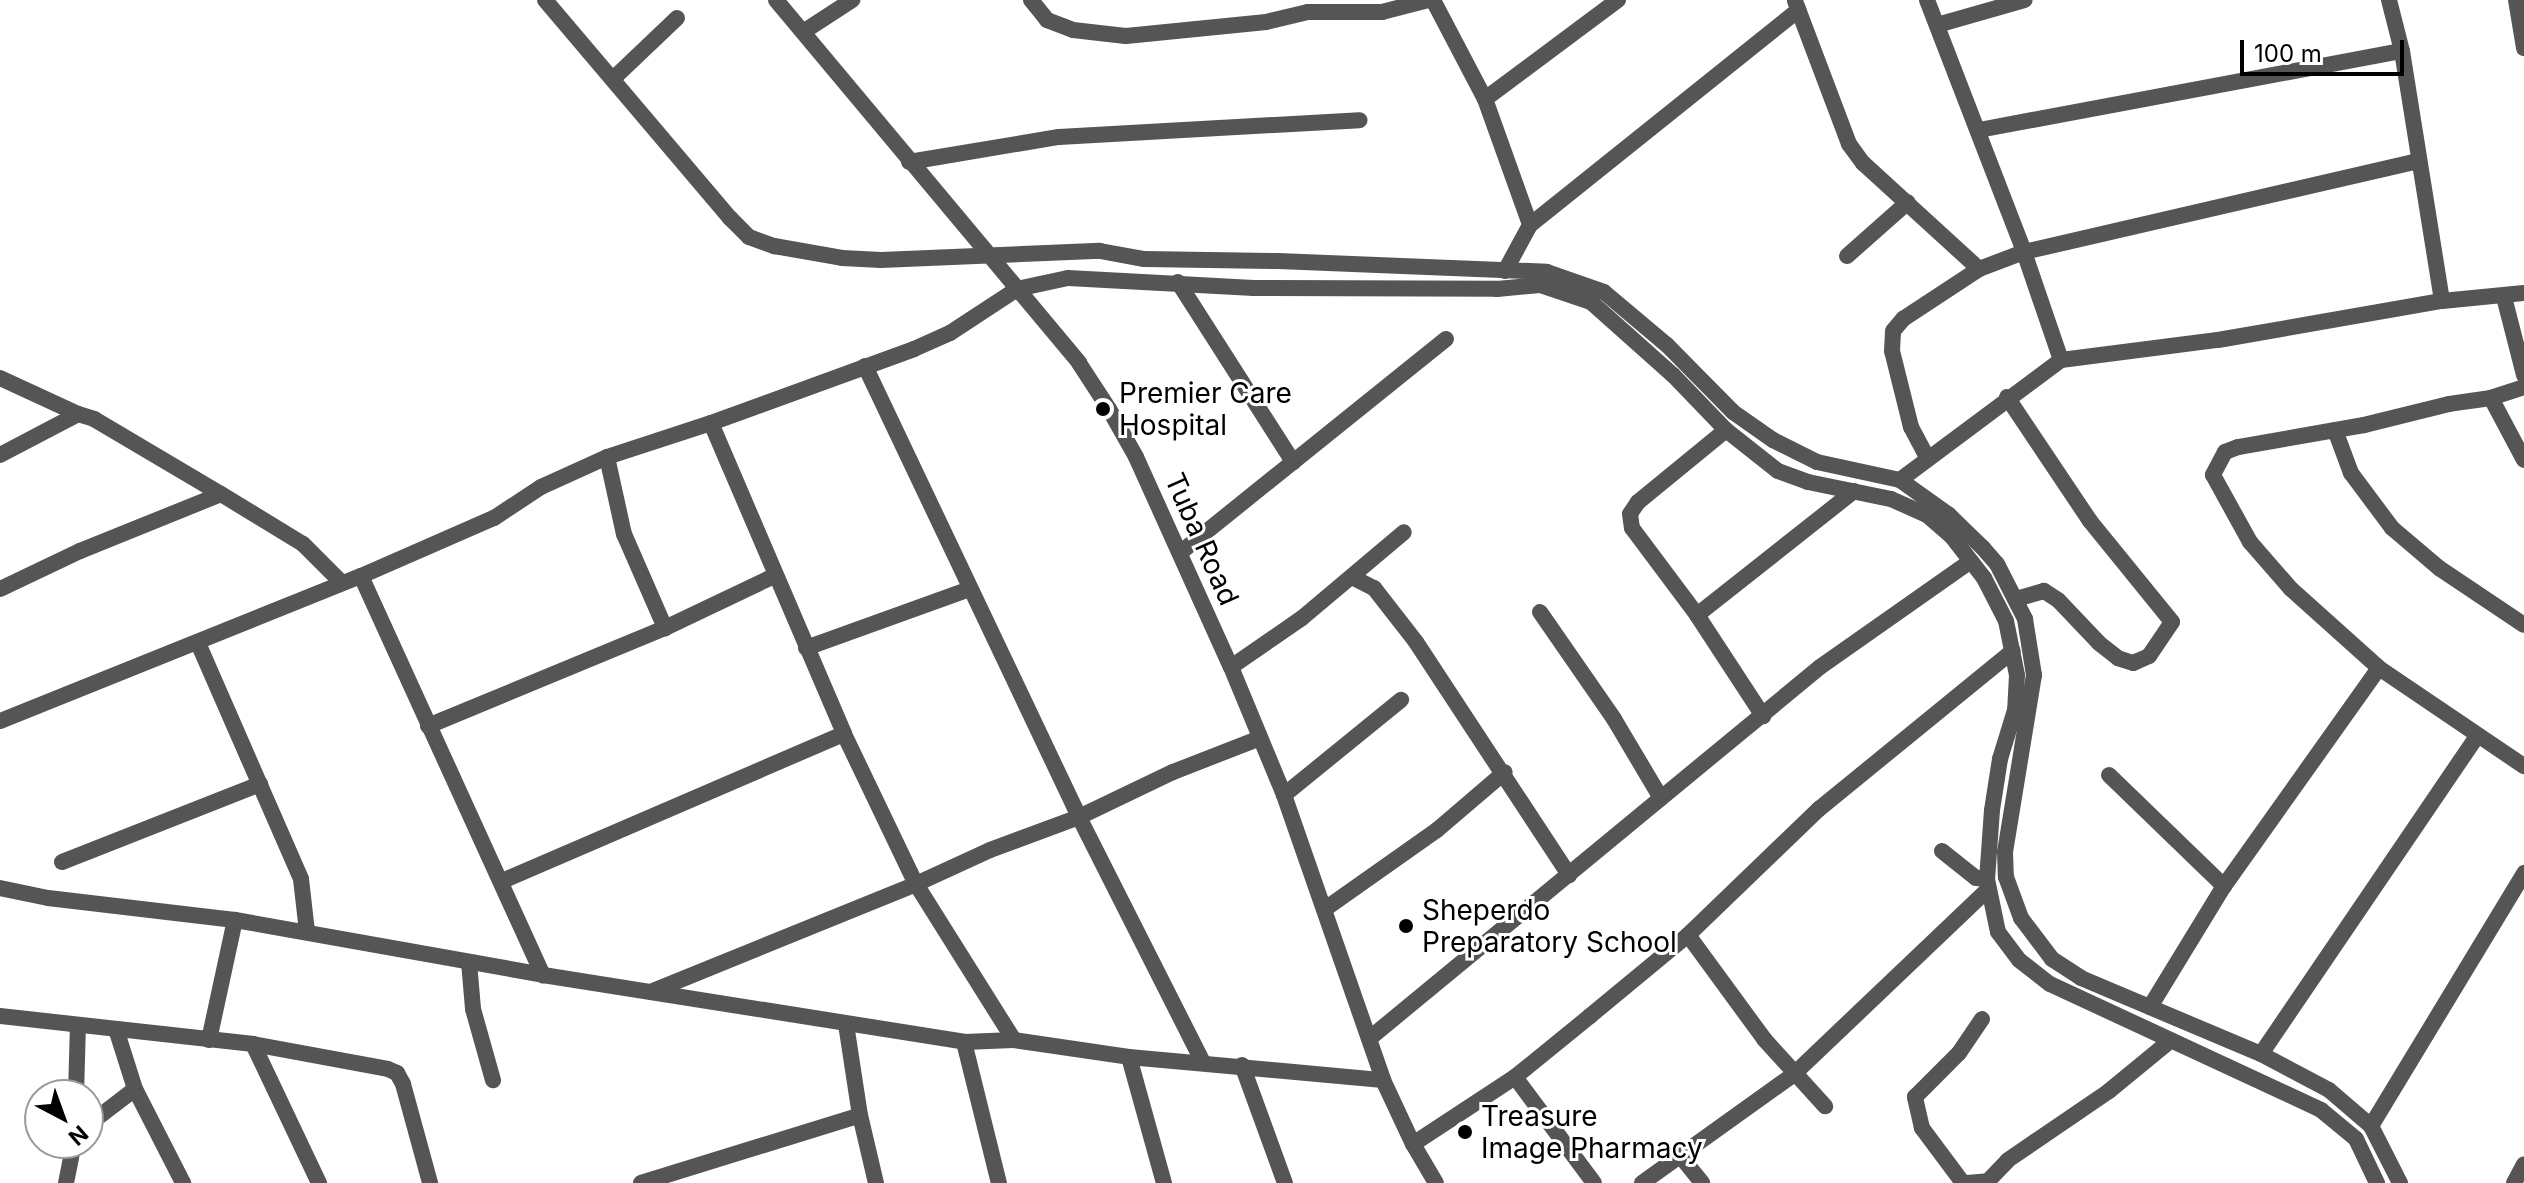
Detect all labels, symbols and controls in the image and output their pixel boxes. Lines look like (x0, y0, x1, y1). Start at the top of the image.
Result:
scale bar (2244, 24, 2408, 74)
text: 100 m (2254, 39, 2322, 68)
place label: Premier Care Hospital (1119, 376, 1292, 442)
marker: Premier Care Hospital (1094, 400, 1112, 418)
street label: Tuba Road (1158, 468, 1246, 610)
place label: Sheperdo Preparatory School (1422, 893, 1677, 959)
marker: Sheperdo Preparatory School (1397, 917, 1415, 935)
north arrow (24, 1079, 104, 1159)
place label: Treasure Image Pharmacy (1481, 1099, 1703, 1165)
text: N (64, 1120, 93, 1151)
marker: Treasure Image Pharmacy (1456, 1123, 1474, 1141)

